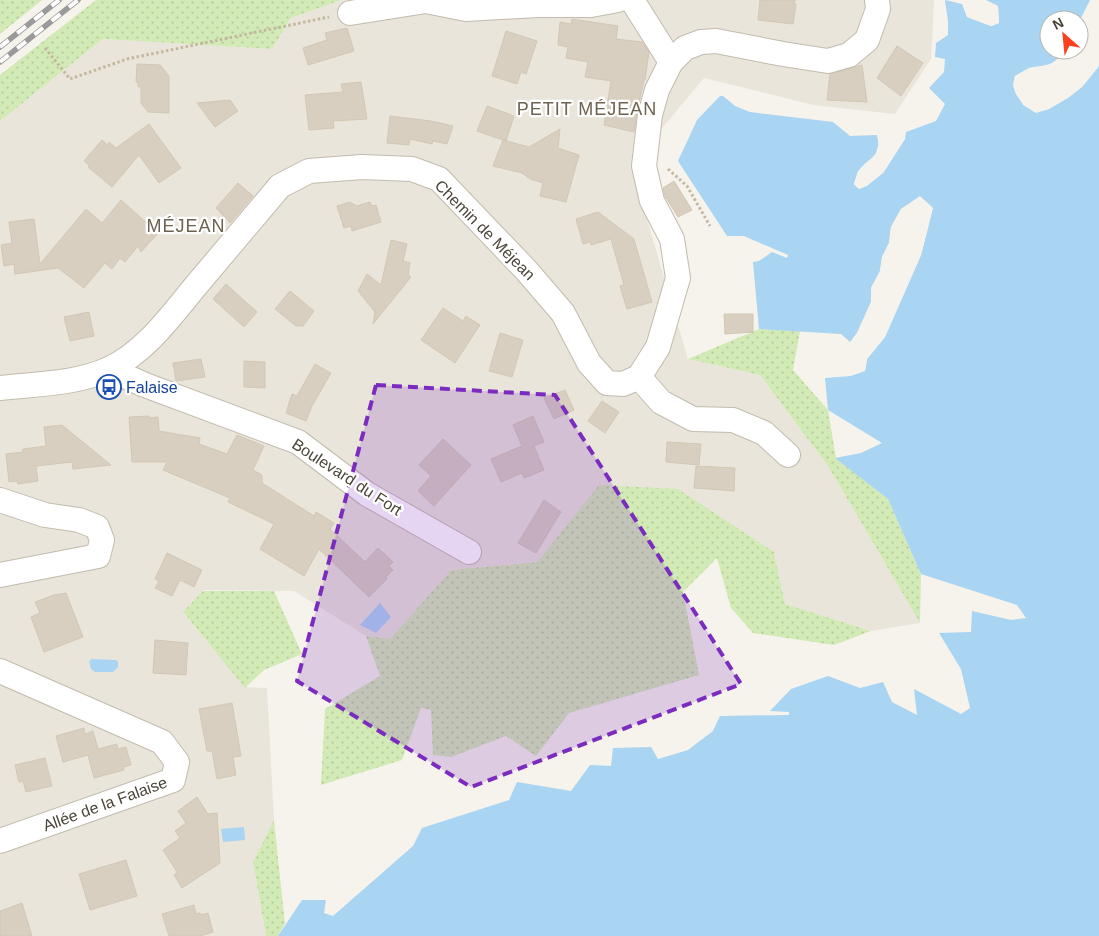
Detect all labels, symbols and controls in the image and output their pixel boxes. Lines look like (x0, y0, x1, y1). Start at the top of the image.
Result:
north arrow (1039, 10, 1089, 60)
text: N (1050, 14, 1066, 33)
district label: PETIT MÉJEAN (517, 99, 657, 119)
street label: Chemin de Méjean (432, 177, 538, 283)
district label: MÉJEAN (146, 216, 226, 236)
bus stop icon: Falaise (96, 374, 122, 400)
place label: Falaise (126, 379, 178, 396)
street label: Boulevard du Fort (289, 435, 405, 519)
street label: Allée de la Falaise (41, 774, 169, 834)

